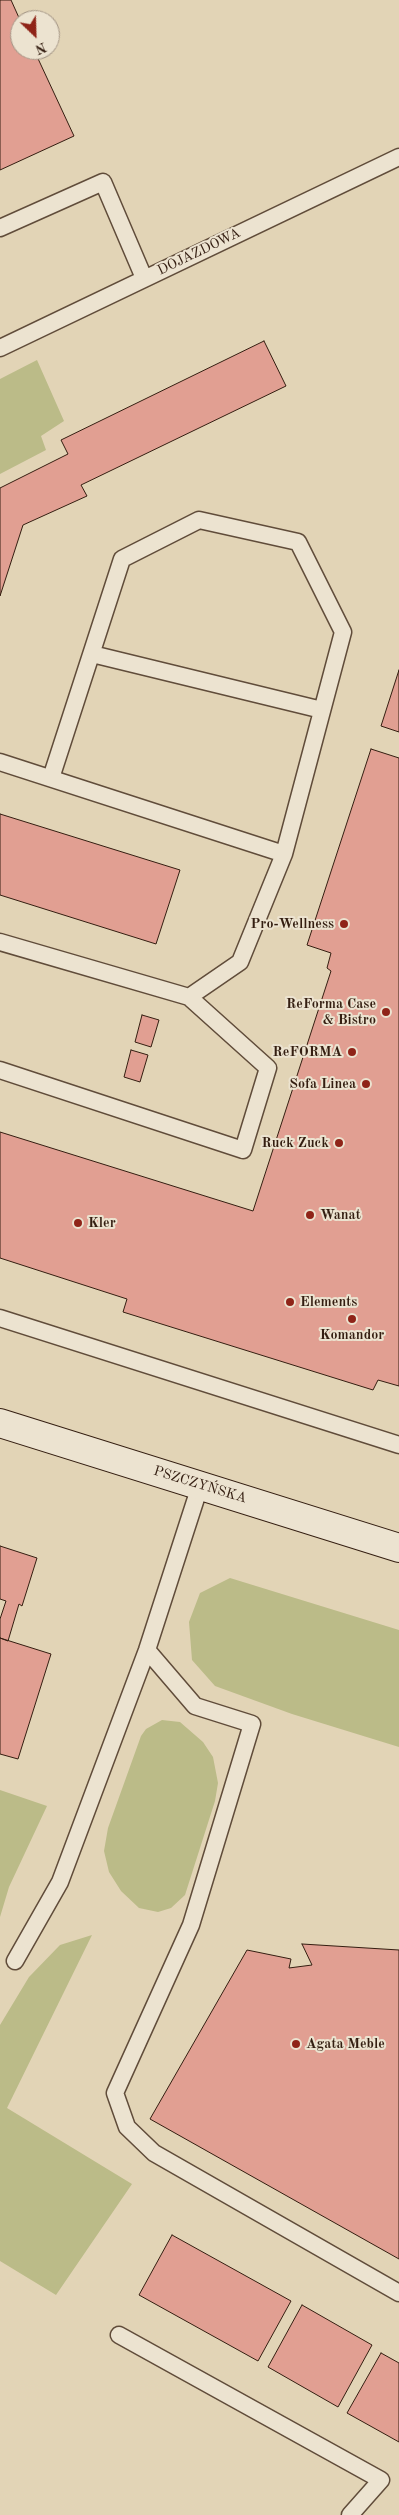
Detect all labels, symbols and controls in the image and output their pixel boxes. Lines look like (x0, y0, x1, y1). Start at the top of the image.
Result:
north arrow (10, 10, 60, 60)
text: N (33, 39, 48, 56)
street label: DOJAZDOWA (155, 225, 243, 279)
place label: Pro-Wellness (250, 916, 334, 932)
marker: Pro-Wellness (338, 918, 350, 930)
place label: ReForma Case & Bistro (286, 996, 376, 1028)
marker: ReForma Case & Bistro (380, 1006, 392, 1018)
place label: ReFORMA (273, 1044, 342, 1060)
marker: ReFORMA (346, 1046, 358, 1058)
place label: Sofa Linea (289, 1076, 356, 1092)
marker: Sofa Linea (360, 1078, 372, 1090)
place label: Ruck Zuck (262, 1135, 329, 1151)
marker: Ruck Zuck (333, 1137, 345, 1149)
place label: Wanat (320, 1207, 361, 1223)
marker: Wanat (304, 1209, 316, 1221)
place label: Kler (88, 1215, 116, 1231)
marker: Kler (72, 1217, 84, 1229)
place label: Elements (300, 1294, 357, 1310)
marker: Elements (284, 1296, 296, 1308)
marker: Komandor (346, 1313, 358, 1325)
place label: Komandor (320, 1327, 384, 1343)
street label: PSZCZYŃSKA (151, 1463, 249, 1507)
place label: Agata Meble (306, 2036, 385, 2052)
marker: Agata Meble (290, 2038, 302, 2050)

